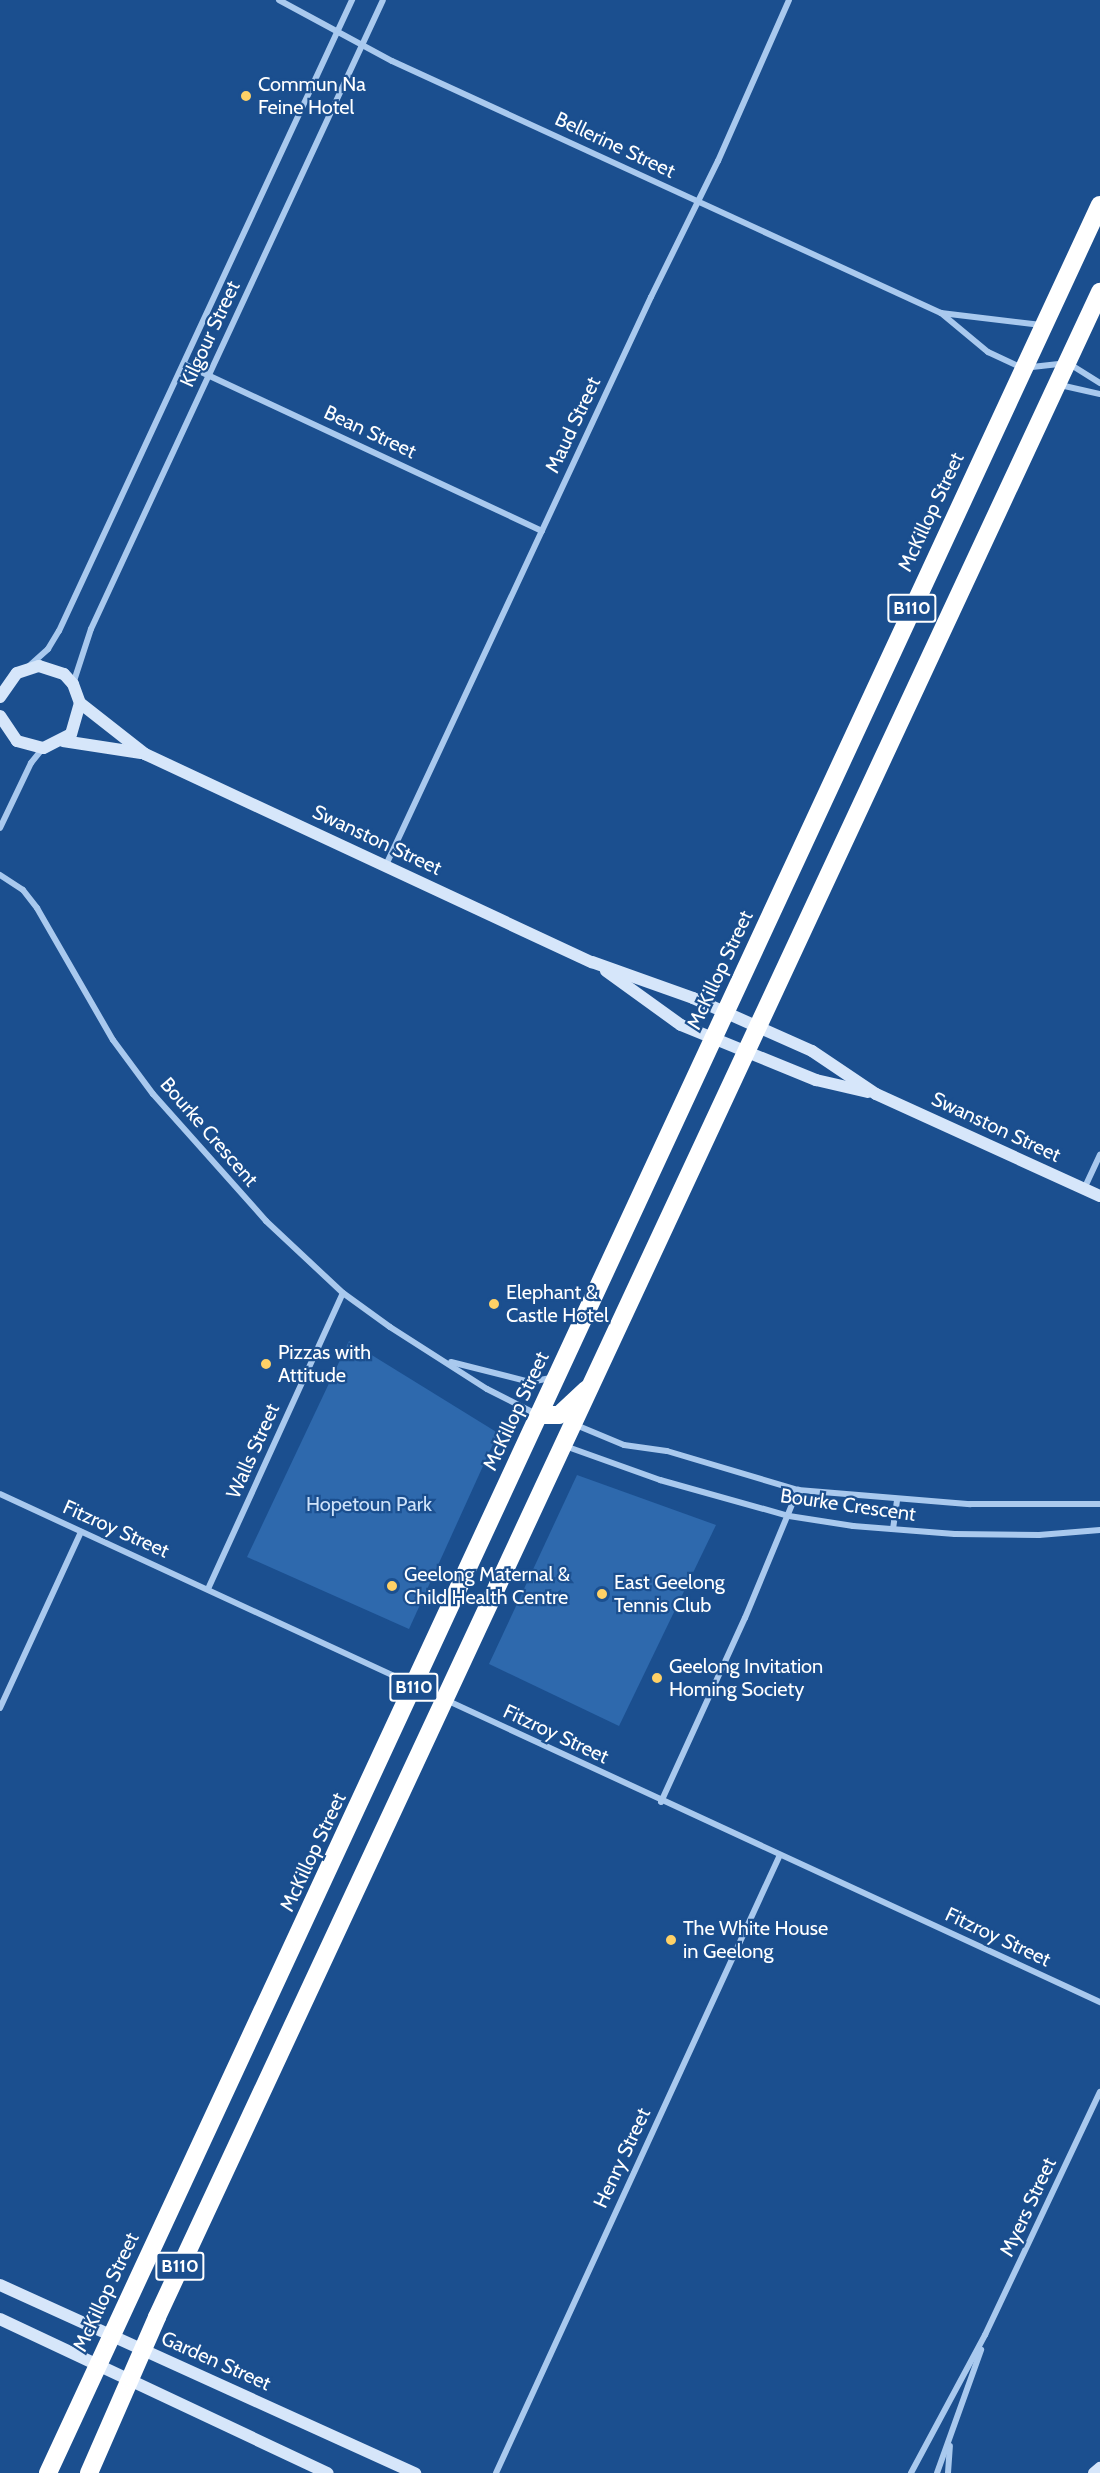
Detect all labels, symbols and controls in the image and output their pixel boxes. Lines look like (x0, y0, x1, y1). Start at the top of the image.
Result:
place label: Commun Na Feine Hotel (258, 72, 366, 119)
marker: Commun Na Feine Hotel (239, 89, 253, 103)
street label: Bellerine Street (551, 107, 679, 183)
street label: Kilgour Street (175, 277, 245, 391)
street label: Maud Street (540, 373, 606, 477)
street label: Bean Street (320, 400, 420, 464)
street label: McKillop Street (893, 449, 969, 575)
road number: B110 (886, 593, 938, 623)
street label: Swanston Street (309, 800, 445, 880)
street label: McKillop Street (682, 907, 758, 1033)
street label: Bourke Crescent (155, 1073, 263, 1191)
street label: Swanston Street (928, 1087, 1064, 1167)
place label: Elephant & Castle Hotel (506, 1280, 609, 1327)
marker: Elephant & Castle Hotel (487, 1297, 501, 1311)
place label: Pizzas with Attitude (278, 1340, 371, 1387)
street label: McKillop Street (478, 1348, 554, 1474)
marker: Pizzas with Attitude (259, 1357, 273, 1371)
street label: Walls Street (221, 1400, 285, 1502)
street label: Bourke Crescent (779, 1484, 917, 1526)
park label: Hopetoun Park (306, 1492, 432, 1516)
street label: Fitzroy Street (59, 1495, 173, 1563)
place label: Geelong Maternal & Child Health Centre (404, 1562, 570, 1609)
place label: East Geelong Tennis Club (614, 1570, 725, 1617)
marker: Geelong Maternal & Child Health Centre (385, 1579, 399, 1593)
marker: East Geelong Tennis Club (595, 1587, 609, 1601)
place label: Geelong Invitation Homing Society (669, 1654, 823, 1701)
marker: Geelong Invitation Homing Society (650, 1671, 664, 1685)
road number: B110 (388, 1672, 440, 1702)
street label: Fitzroy Street (499, 1699, 613, 1769)
street label: McKillop Street (275, 1789, 351, 1915)
street label: Fitzroy Street (941, 1902, 1055, 1972)
place label: The White House in Geelong (683, 1916, 828, 1963)
marker: The White House in Geelong (664, 1933, 678, 1947)
street label: Henry Street (588, 2104, 656, 2212)
street label: Myers Street (995, 2154, 1061, 2260)
street label: McKillop Street (68, 2229, 144, 2355)
road number: B110 (154, 2251, 206, 2281)
street label: Garden Street (157, 2326, 275, 2396)

